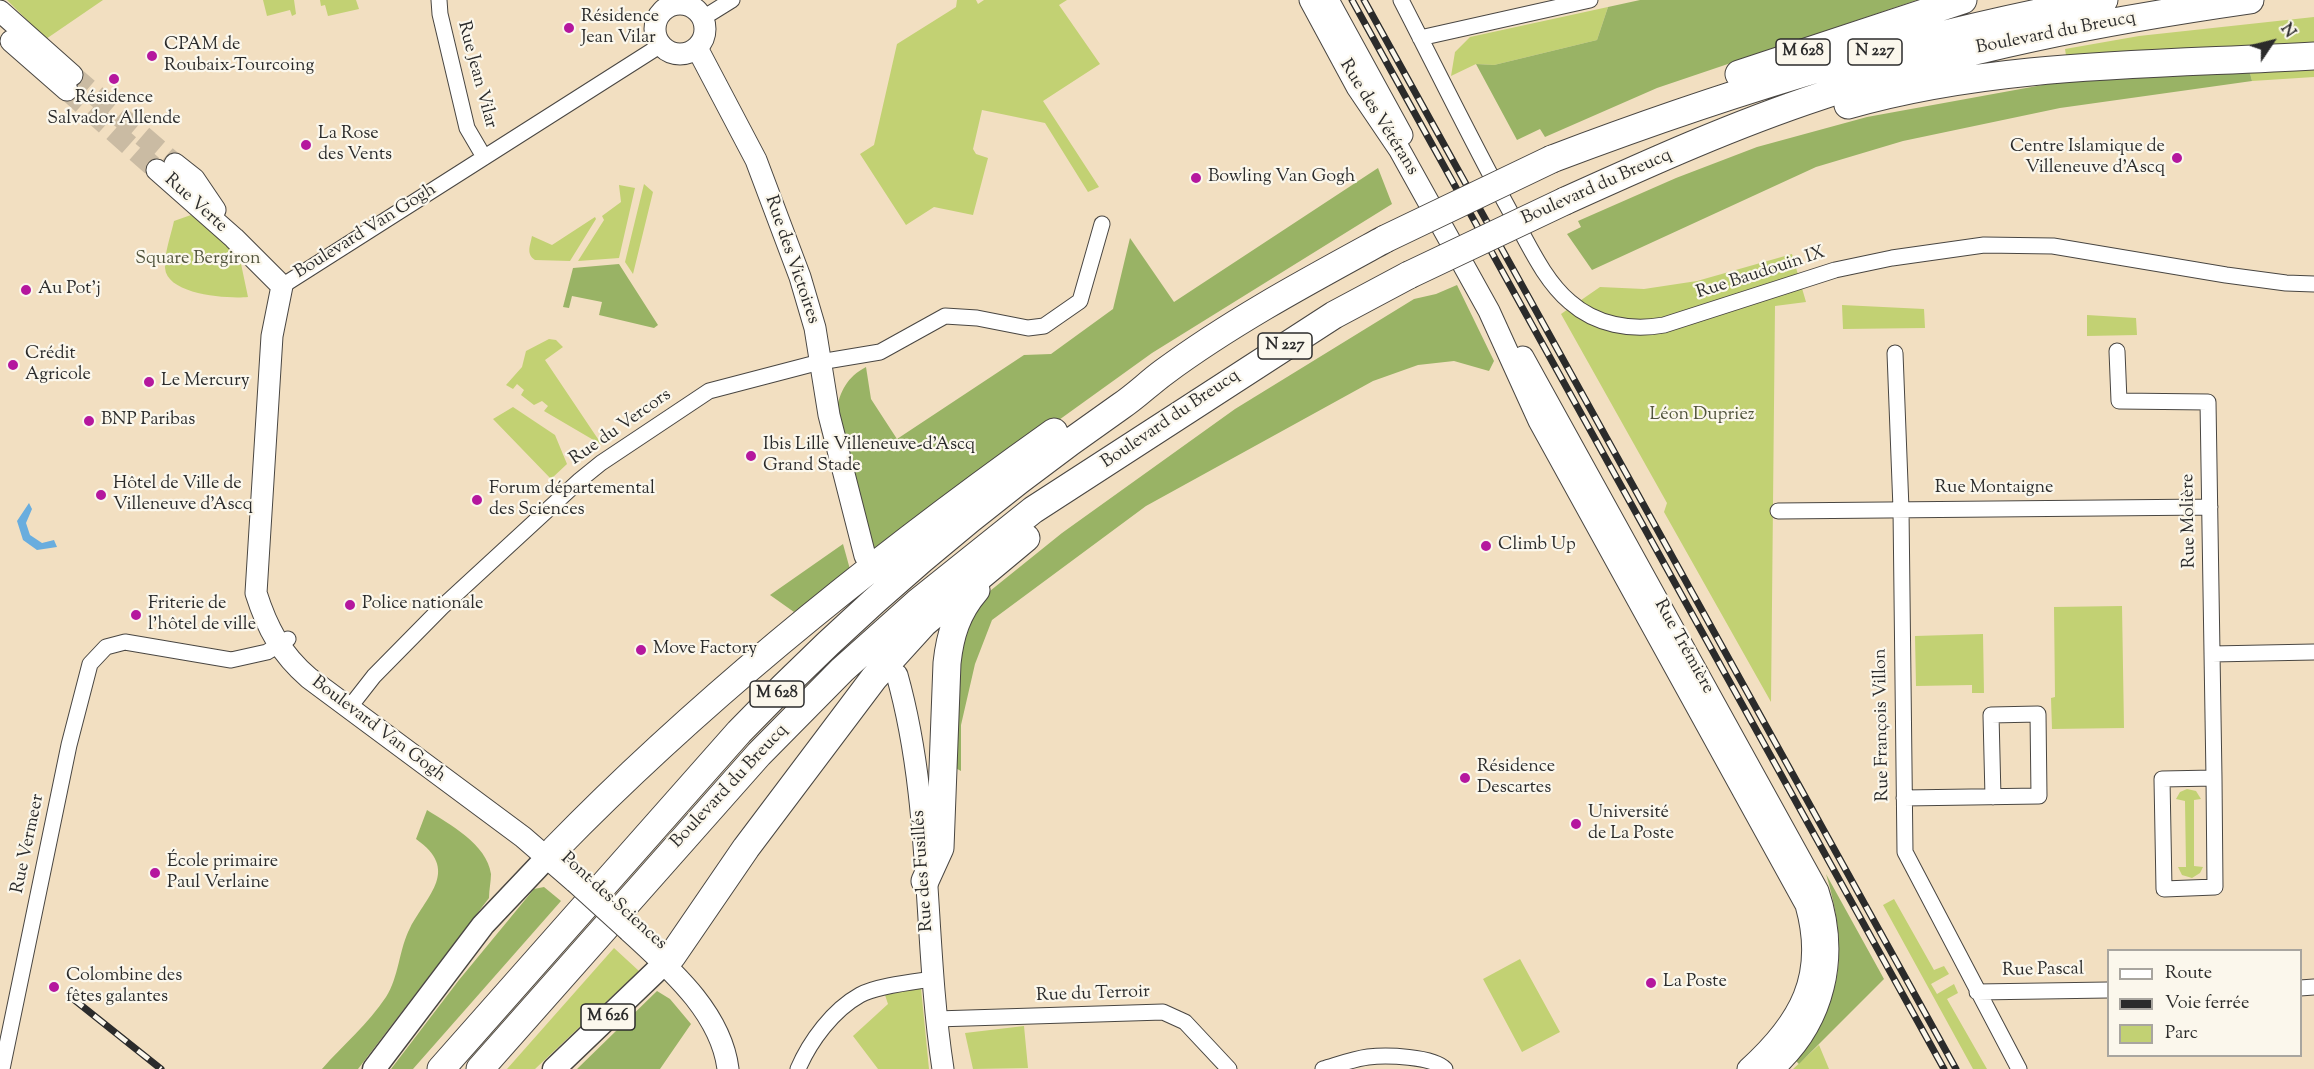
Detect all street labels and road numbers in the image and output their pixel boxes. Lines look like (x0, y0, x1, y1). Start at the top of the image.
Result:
street label: Boulevard du Breucq (1974, 8, 2138, 60)
street label: Rue Jean Vilar (451, 19, 501, 131)
road number: M 628 (1776, 39, 1830, 65)
road number: N 227 (1848, 39, 1902, 65)
street label: Rue des Vétérans (1334, 56, 1422, 180)
street label: Boulevard du Breucq (1519, 145, 1675, 231)
street label: Rue Verte (159, 170, 231, 238)
street label: Boulevard Van Gogh (291, 180, 441, 284)
street label: Rue des Victoires (759, 193, 823, 327)
street label: Rue Baudouin IX (1694, 243, 1828, 305)
road number: N 227 (1258, 333, 1312, 359)
street label: Boulevard du Breucq (1098, 366, 1244, 474)
street label: Rue du Vercors (566, 385, 676, 471)
street label: Rue Molière (2178, 474, 2202, 568)
street label: Rue Montaigne (1935, 478, 2053, 500)
street label: Rue Trémière (1648, 596, 1718, 698)
street label: Rue François Villon (1871, 648, 1895, 802)
street label: Boulevard Van Gogh (306, 672, 450, 788)
road number: M 628 (750, 681, 804, 707)
street label: Boulevard du Breucq (667, 720, 793, 854)
street label: Rue Vermeer (8, 792, 50, 896)
street label: Rue des Fusillés (909, 809, 939, 933)
street label: Pont des Sciences (556, 849, 670, 955)
street label: Rue Pascal (2002, 959, 2084, 983)
street label: Rue du Terroir (1036, 982, 1150, 1008)
road number: M 626 (581, 1004, 635, 1030)

